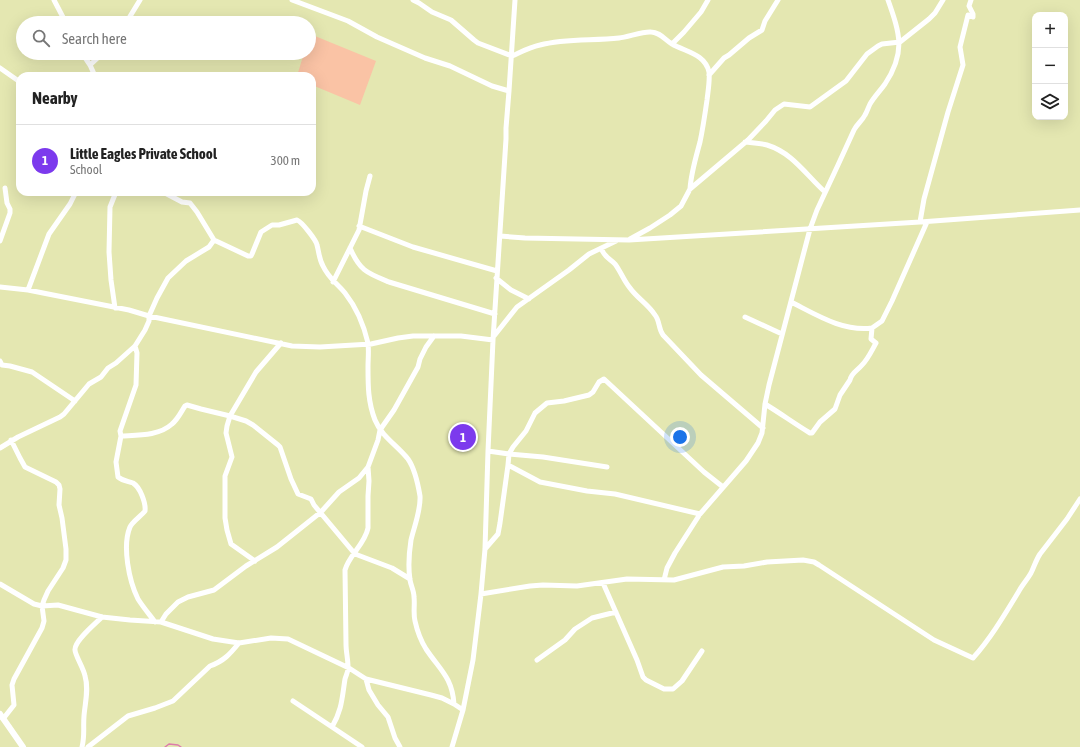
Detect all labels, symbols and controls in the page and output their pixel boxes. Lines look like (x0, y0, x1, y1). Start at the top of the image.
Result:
map controls (1032, 12, 1068, 120)
button: + (1032, 12, 1068, 48)
search box (16, 16, 316, 60)
icon: search (30, 27, 52, 49)
text: Search here (62, 30, 127, 47)
button: − (1032, 48, 1068, 84)
button: layers (1032, 84, 1068, 120)
text: Nearby (32, 88, 78, 108)
text: Little Eagles Private School (70, 145, 217, 162)
text: 1 (42, 153, 48, 168)
text: 300 m (271, 153, 300, 168)
text: School (70, 162, 102, 177)
pin: 1 (450, 422, 476, 452)
your location (670, 427, 690, 447)

